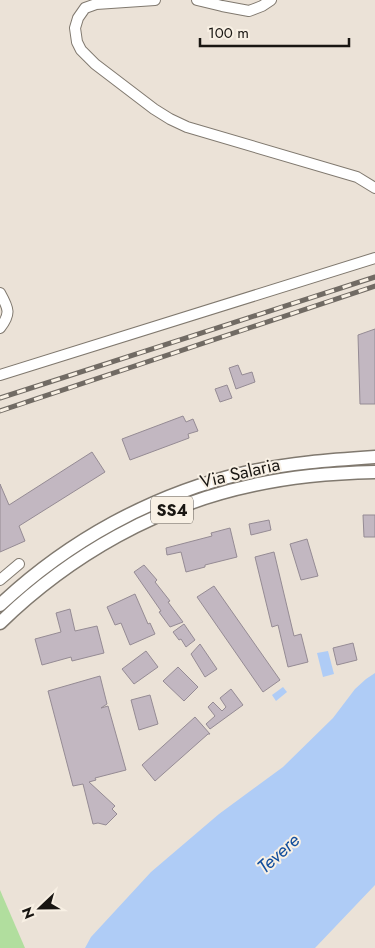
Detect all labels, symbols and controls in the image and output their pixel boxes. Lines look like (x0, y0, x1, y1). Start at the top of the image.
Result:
scale bar (200, 15, 349, 47)
text: 100 m (208, 22, 249, 44)
street label: Via Salaria (197, 451, 283, 495)
road number: SS4 (151, 496, 193, 524)
water label: Tevere (251, 827, 306, 880)
north arrow (15, 883, 65, 933)
text: N (17, 904, 39, 922)

